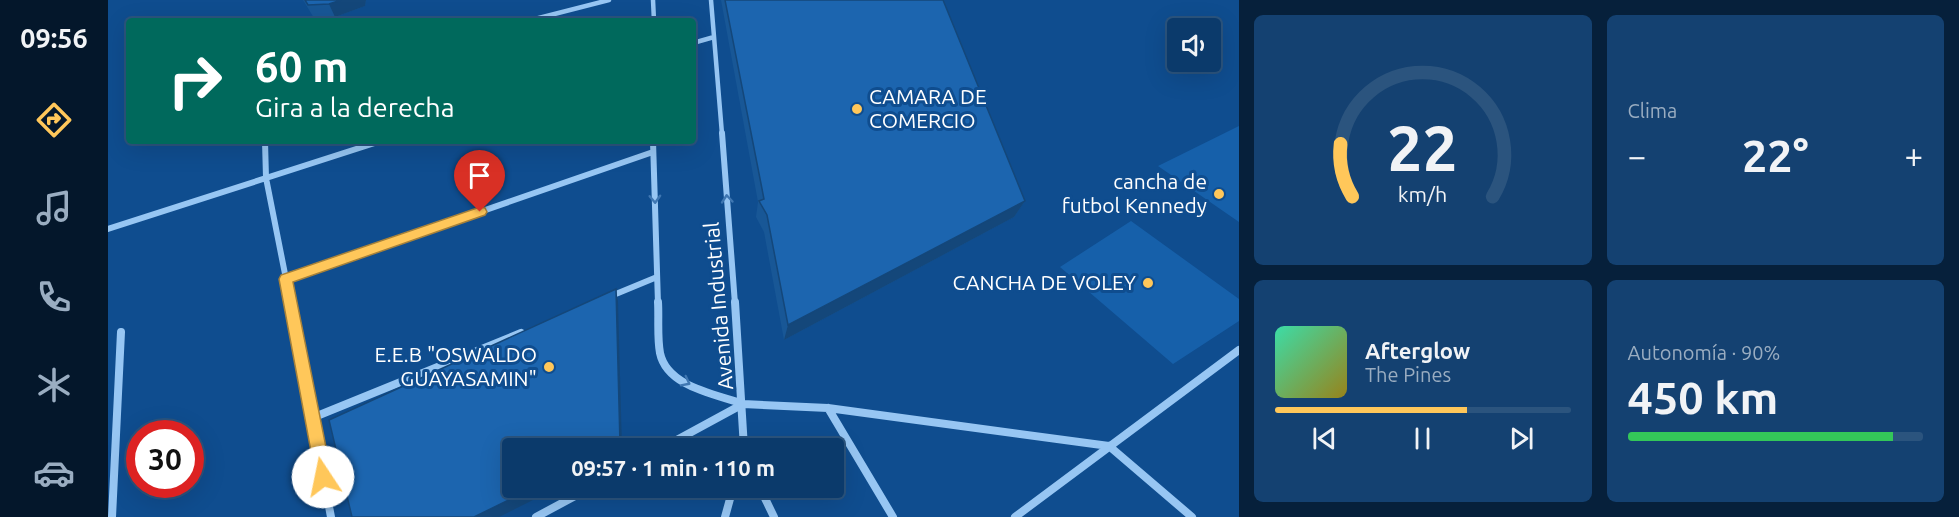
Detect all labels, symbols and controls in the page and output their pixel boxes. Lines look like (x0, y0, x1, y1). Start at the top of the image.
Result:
map controls (1167, 18, 1221, 72)
button: sound (1167, 18, 1221, 72)
text: 09:56 (20, 23, 88, 53)
icon: right (156, 42, 234, 120)
text: 60 m (255, 43, 349, 90)
place label: CAMARA DE COMERCIO (869, 84, 987, 132)
text: Gira a la derecha (255, 92, 455, 122)
icon: directions (33, 99, 75, 141)
text: Clima (1628, 99, 1677, 122)
marker: CAMARA DE COMERCIO (850, 102, 864, 116)
text: 22 (1388, 113, 1458, 183)
text: 22° (1742, 130, 1809, 181)
text: − (1628, 137, 1646, 174)
text: + (1904, 137, 1923, 174)
pin (454, 150, 505, 212)
icon: arrive (463, 159, 496, 192)
place label: cancha de futbol Kennedy (1062, 169, 1207, 217)
text: km/h (1398, 182, 1447, 206)
icon: music (33, 187, 75, 229)
marker: cancha de futbol Kennedy (1212, 187, 1226, 201)
one-way arrow (648, 195, 661, 204)
one-way arrow (721, 195, 734, 204)
street label: Avenida Industrial (699, 221, 737, 391)
place label: CANCHA DE VOLEY (953, 270, 1136, 294)
icon: phone (33, 276, 75, 318)
marker: CANCHA DE VOLEY (1141, 276, 1155, 290)
text: Afterglow (1365, 338, 1470, 363)
text: Autonomía · 90% (1628, 341, 1780, 364)
place label: E.E.B "OSWALDO GUAYASAMIN" (374, 342, 537, 390)
marker: E.E.B "OSWALDO GUAYASAMIN" (542, 360, 556, 374)
text: The Pines (1365, 363, 1451, 386)
icon: climate (33, 364, 75, 406)
text: 450 km (1628, 372, 1778, 423)
one-way arrow (680, 375, 690, 386)
speed limit sign: 30 (126, 420, 204, 498)
icon: previous (1308, 422, 1341, 455)
icon: pause (1406, 422, 1439, 455)
icon: next (1505, 422, 1538, 455)
position arrow (291, 445, 355, 509)
icon: car (33, 452, 75, 494)
text: 09:57 · 1 min · 110 m (571, 455, 775, 480)

